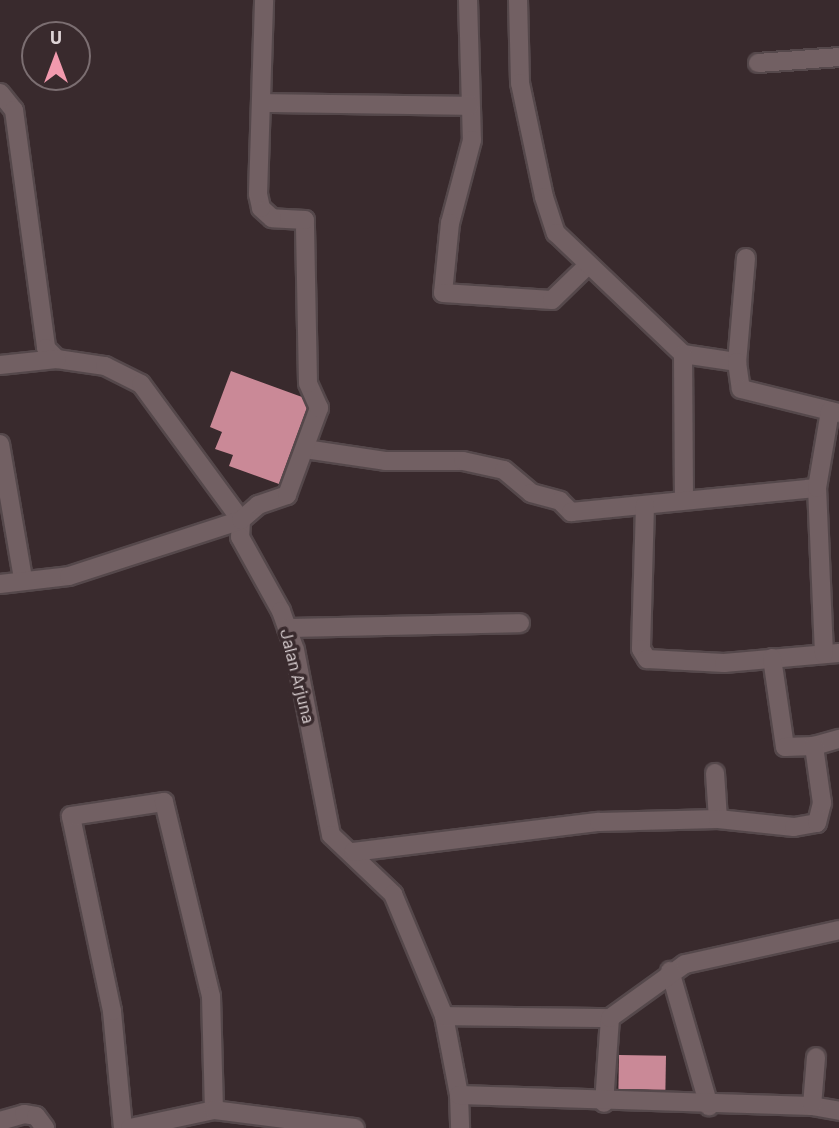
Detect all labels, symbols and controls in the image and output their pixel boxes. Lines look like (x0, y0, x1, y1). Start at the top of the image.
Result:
north arrow (21, 21, 91, 91)
text: U (50, 25, 62, 48)
street label: Jalan Arjuna (276, 626, 320, 726)

